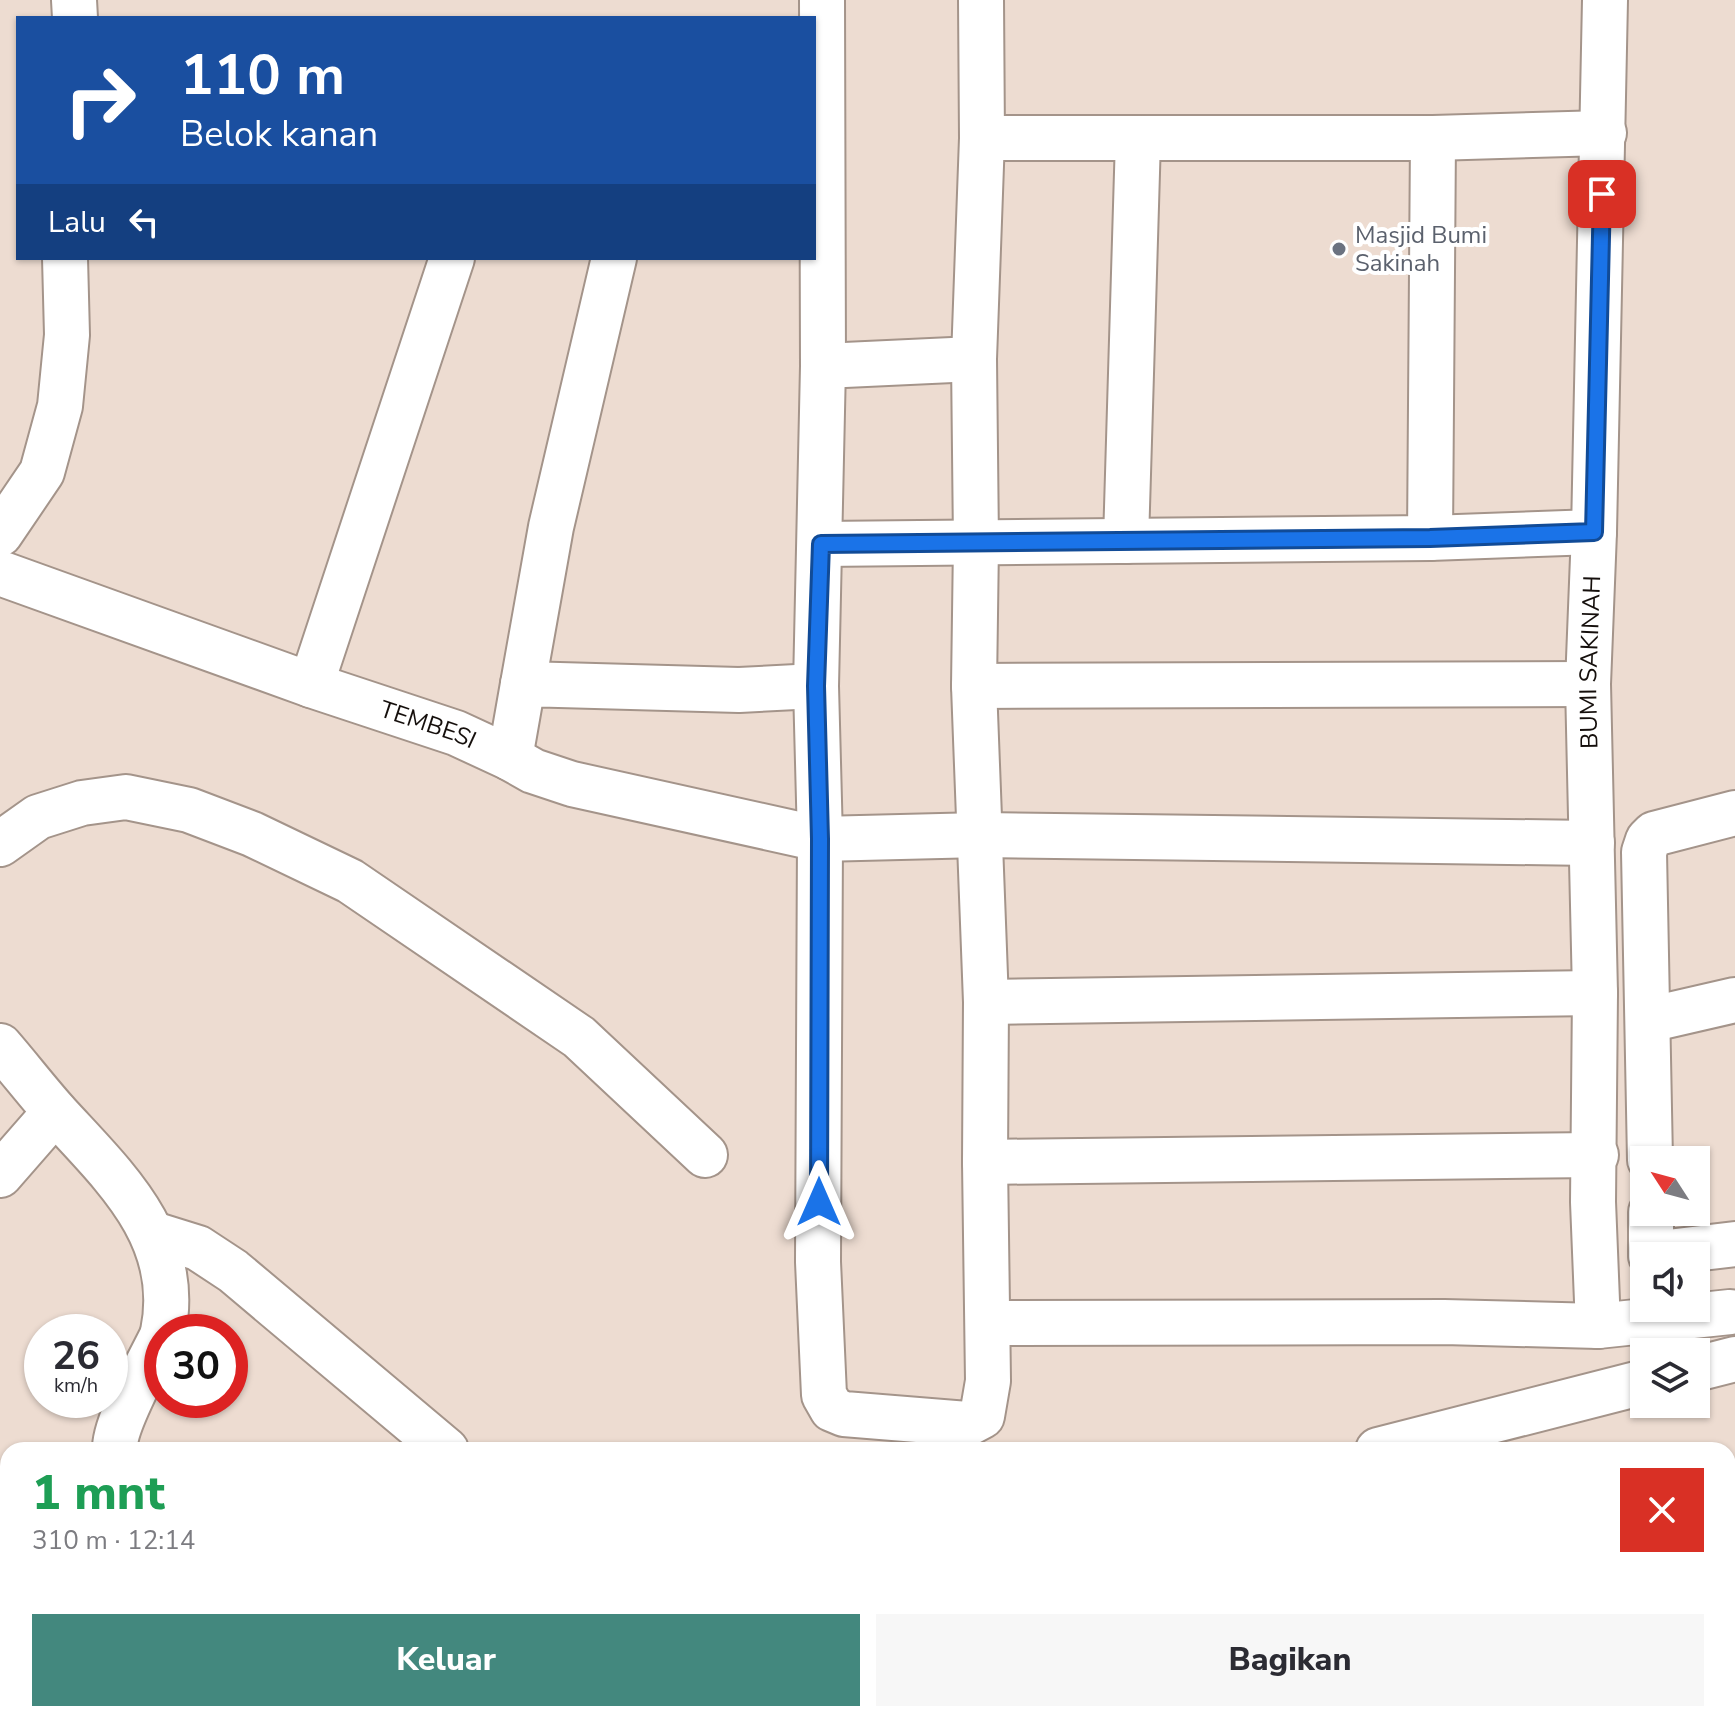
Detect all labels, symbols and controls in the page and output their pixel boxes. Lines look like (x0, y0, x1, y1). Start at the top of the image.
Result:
text: 110 m (180, 37, 345, 114)
icon: right (48, 48, 152, 152)
text: Belok kanan (180, 110, 378, 159)
pin (1568, 160, 1636, 228)
icon: arrive (1580, 172, 1624, 216)
icon: left (122, 200, 166, 244)
text: Lalu (48, 202, 106, 243)
place label: Masjid Bumi Sakinah (1355, 219, 1487, 279)
marker: Masjid Bumi Sakinah (1330, 240, 1348, 258)
street label: BUMI SAKINAH (1572, 575, 1608, 749)
street label: TEMBESI (376, 693, 481, 756)
north arrow (1630, 1146, 1710, 1226)
map controls (1630, 1146, 1710, 1418)
position arrow (777, 1160, 861, 1244)
button: sound (1630, 1242, 1710, 1322)
speed limit sign: 30 (144, 1314, 248, 1418)
text: 26 (52, 1329, 100, 1383)
button: layers (1630, 1338, 1710, 1418)
text: km/h (54, 1372, 98, 1399)
text: 1 mnt (32, 1460, 165, 1526)
button: close (1620, 1468, 1704, 1552)
text: 310 m · 12:14 (32, 1523, 195, 1558)
button: Keluar (32, 1614, 860, 1706)
button: Bagikan (876, 1614, 1704, 1706)

